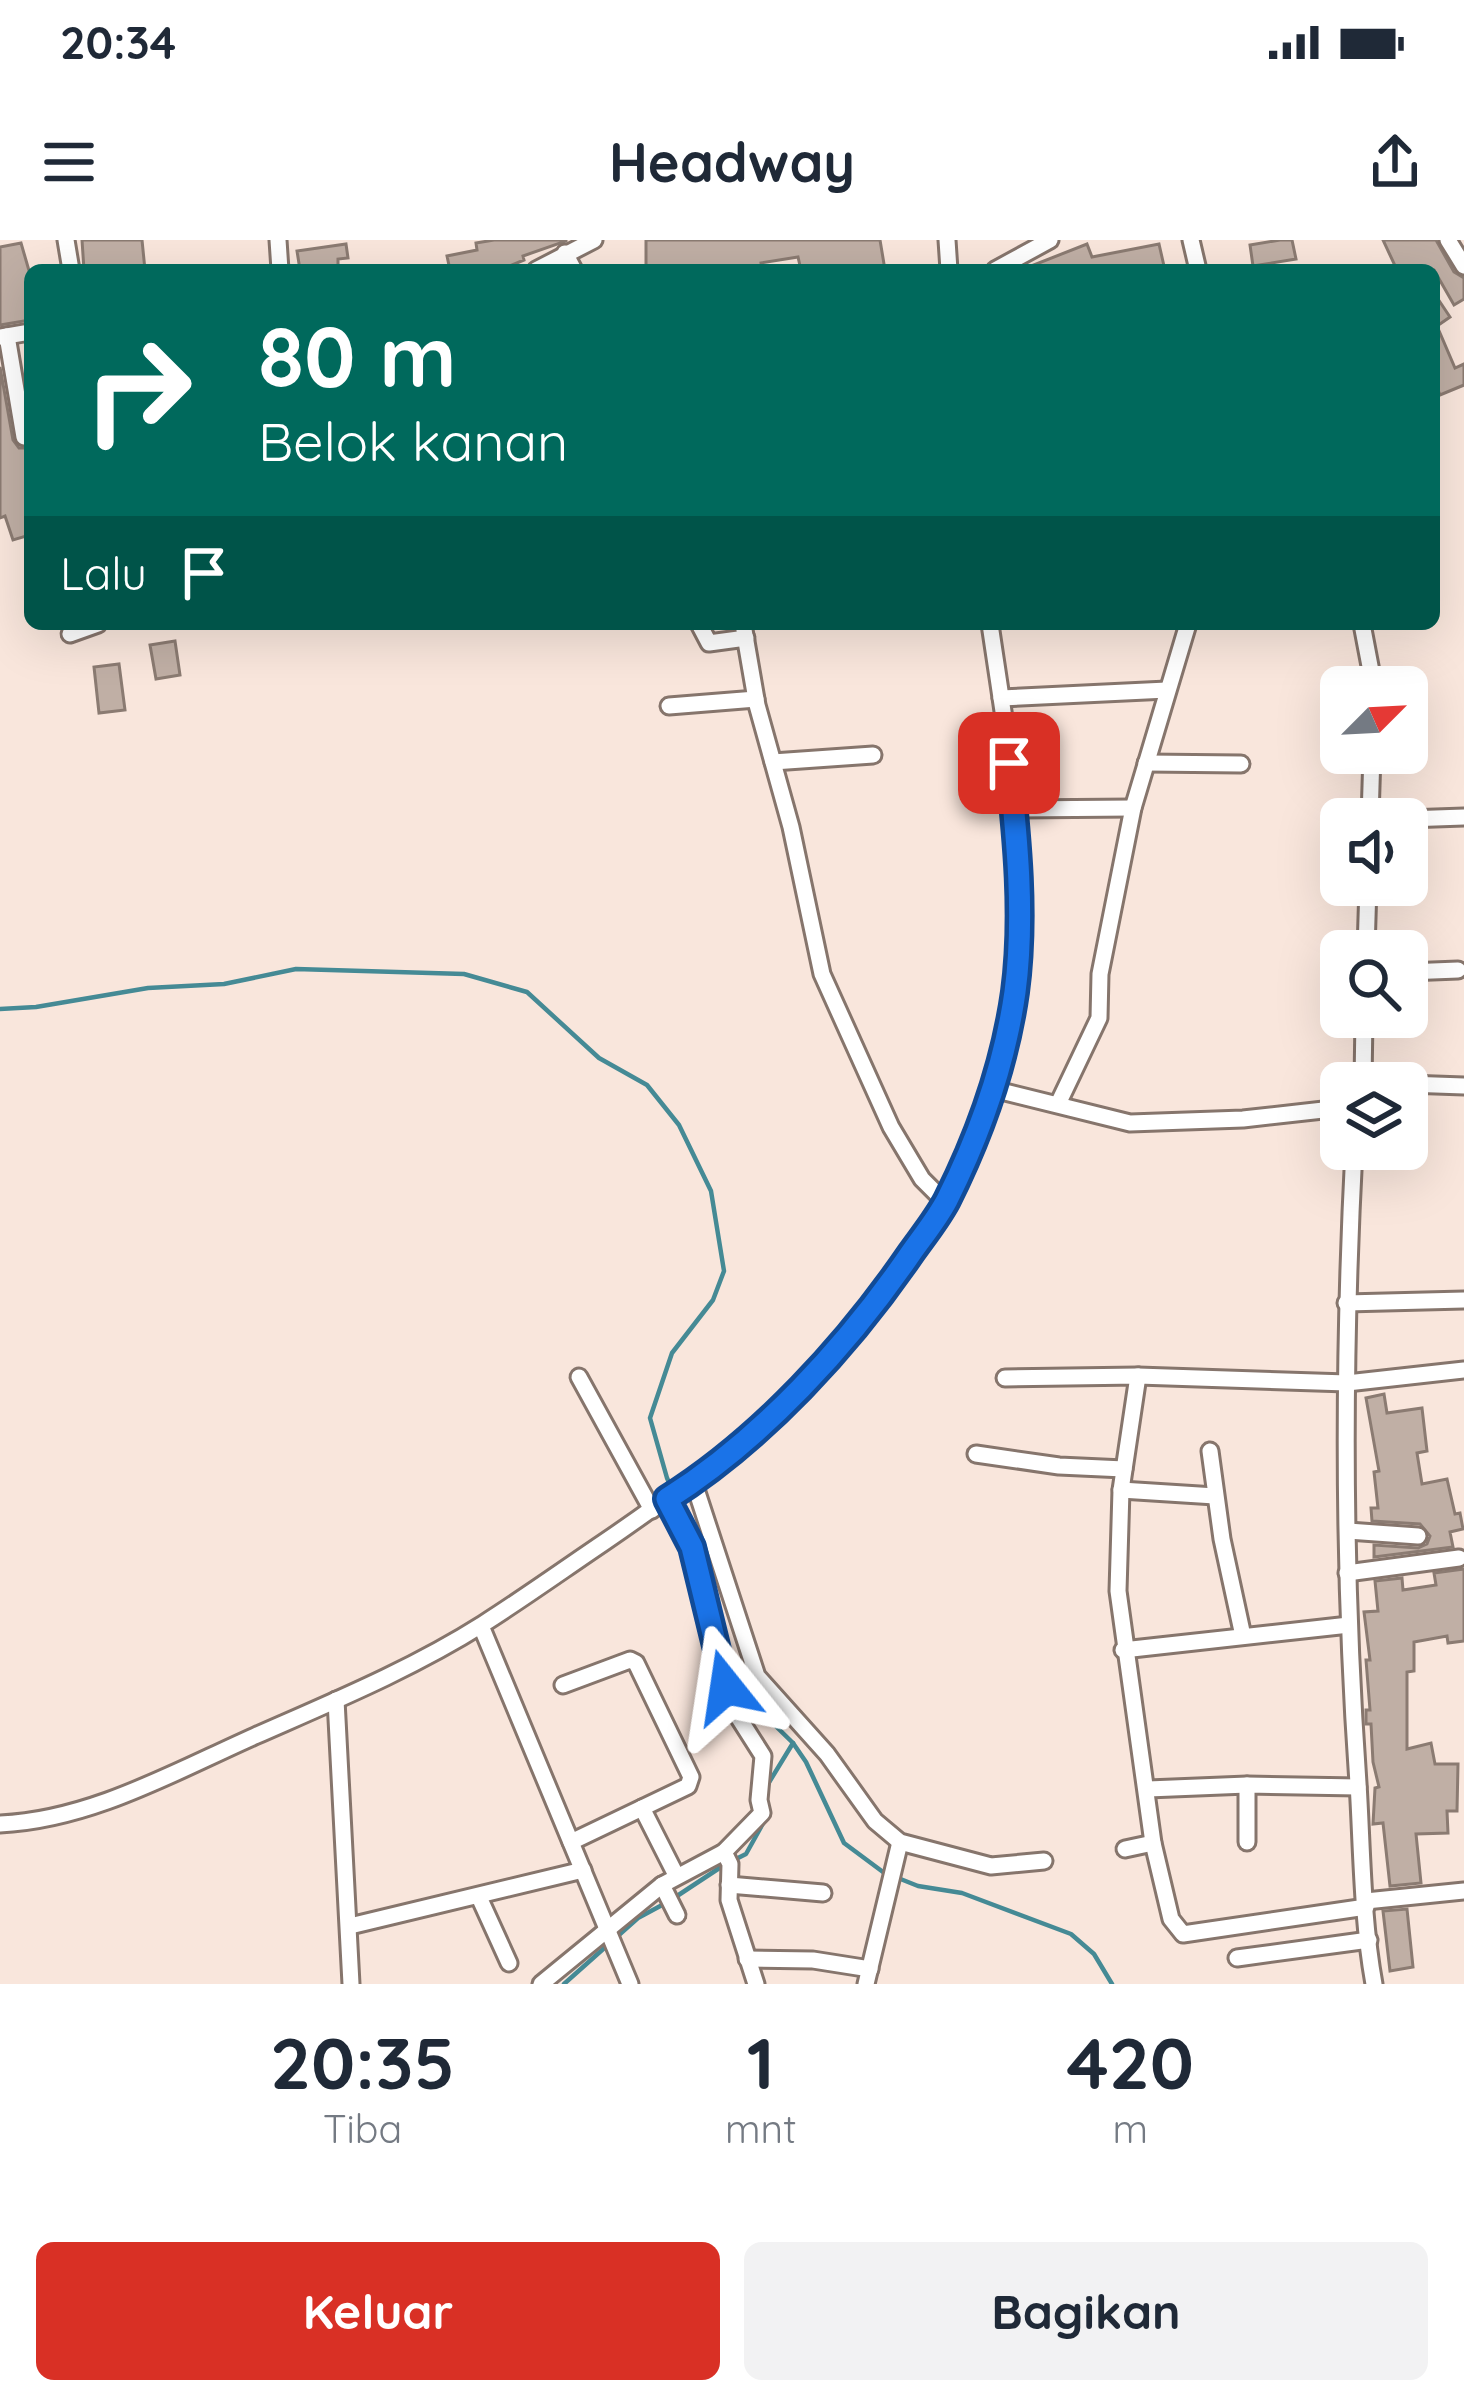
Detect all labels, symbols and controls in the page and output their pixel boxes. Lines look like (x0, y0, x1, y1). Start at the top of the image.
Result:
text: 20:34 (60, 14, 176, 70)
text: Headway (609, 128, 855, 196)
icon: menu (36, 129, 102, 195)
icon: share (1362, 129, 1428, 195)
text: 80 m (258, 303, 457, 408)
icon: right (60, 312, 216, 468)
text: Belok kanan (258, 407, 568, 475)
icon: arrive (171, 540, 237, 606)
text: Lalu (60, 545, 147, 601)
north arrow (1320, 666, 1428, 774)
map controls (1320, 666, 1428, 1170)
pin (958, 712, 1060, 814)
icon: arrive (976, 730, 1042, 796)
button: sound (1320, 798, 1428, 906)
button: search (1320, 930, 1428, 1038)
button: layers (1320, 1062, 1428, 1170)
position arrow (663, 1624, 789, 1750)
text: 20:35 (270, 2017, 455, 2107)
text: 1 (747, 2017, 775, 2107)
text: 420 (1066, 2017, 1194, 2107)
text: Tiba (323, 2104, 402, 2153)
text: mnt (725, 2104, 796, 2153)
text: m (1112, 2104, 1148, 2153)
button: Keluar (36, 2242, 720, 2380)
button: Bagikan (744, 2242, 1428, 2380)

